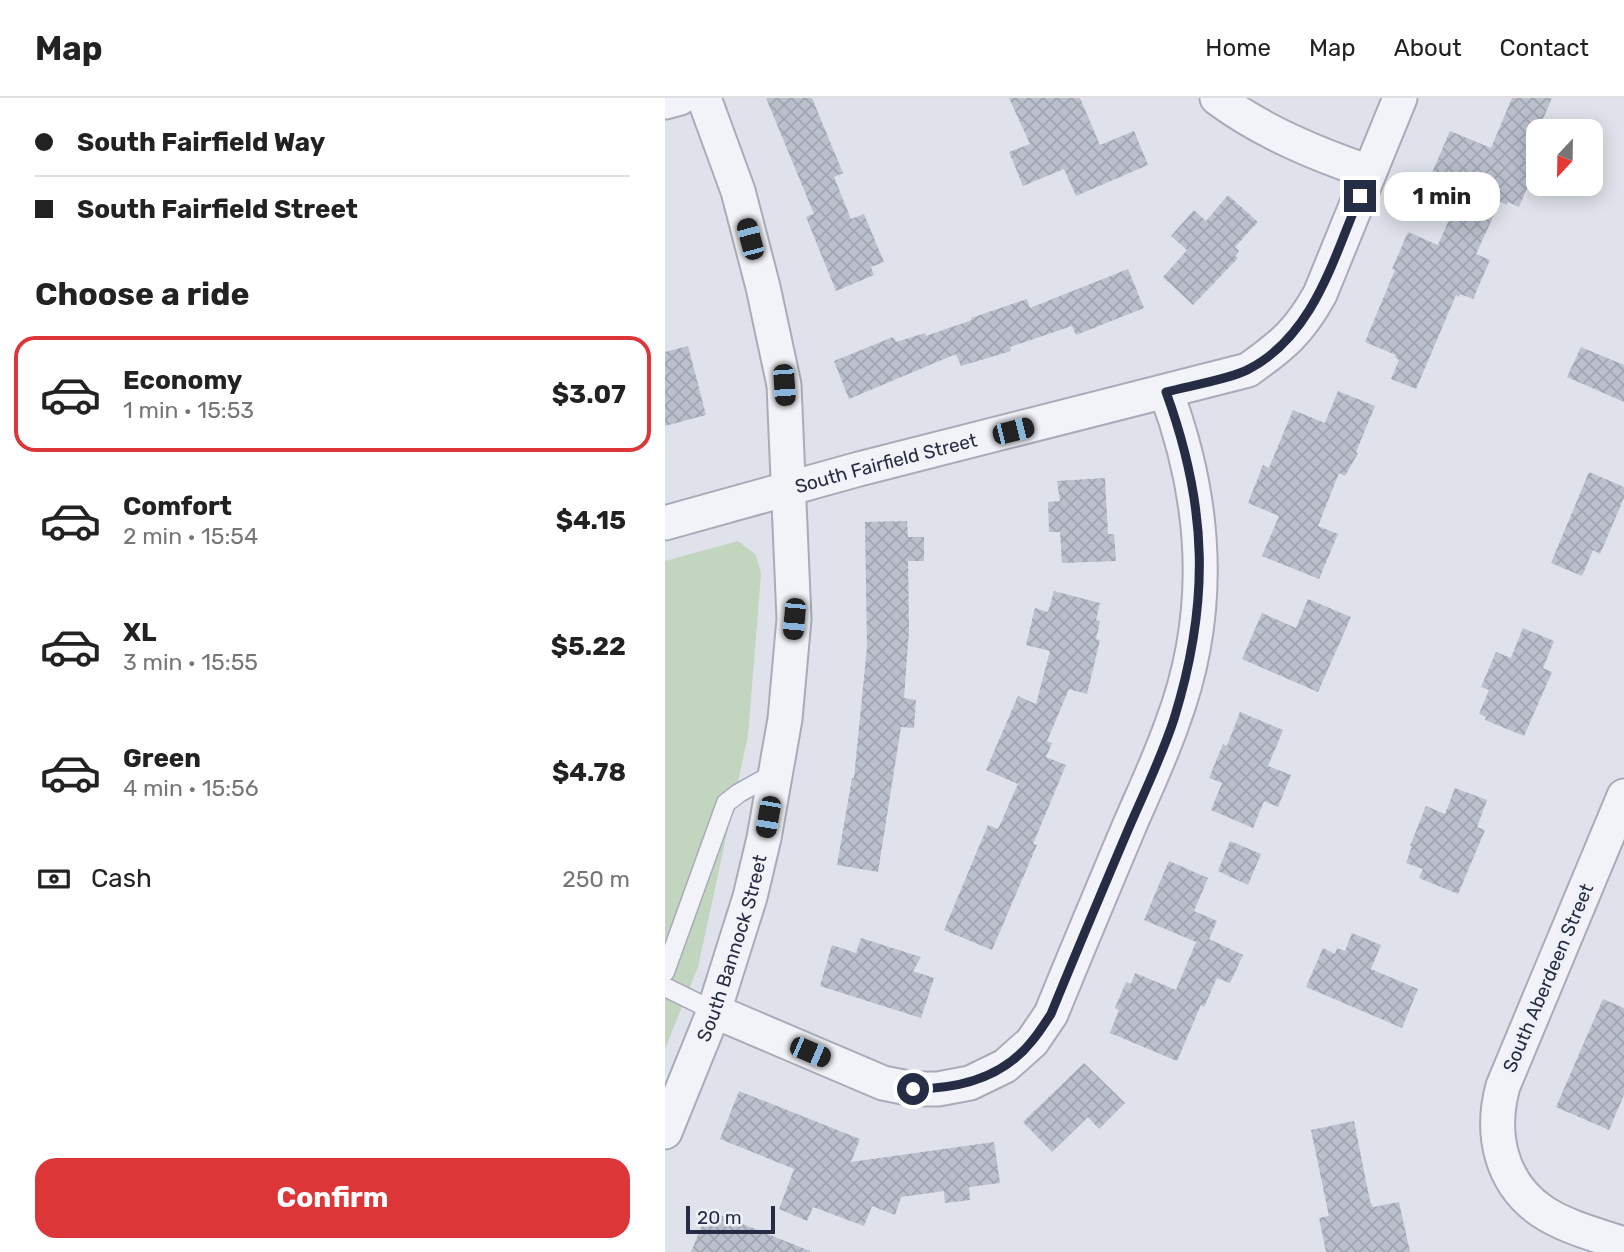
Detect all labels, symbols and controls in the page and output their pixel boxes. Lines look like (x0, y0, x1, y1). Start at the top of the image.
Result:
text: Map (35, 29, 103, 68)
text: Home (1205, 34, 1271, 62)
text: Map (1309, 34, 1356, 62)
text: About (1394, 34, 1462, 62)
text: Contact (1500, 34, 1589, 62)
north arrow (1526, 119, 1603, 196)
map controls (1526, 119, 1603, 196)
text: South Fairfield Way (77, 127, 325, 158)
callout: 1 min (1385, 172, 1500, 220)
route end (1344, 180, 1376, 212)
text: 1 min (1413, 182, 1471, 210)
text: South Fairfield Street (77, 194, 358, 225)
car (735, 216, 766, 262)
text: Choose a ride (35, 275, 249, 313)
icon: car (39, 363, 102, 426)
car (773, 363, 796, 407)
text: Economy (123, 365, 242, 396)
text: $3.07 (552, 379, 626, 410)
text: 1 min · 15:53 (123, 396, 254, 424)
car (991, 416, 1036, 446)
street label: South Fairfield Street (792, 428, 980, 498)
icon: car (39, 489, 102, 552)
text: Comfort (123, 491, 232, 522)
text: $4.15 (556, 505, 626, 536)
text: 2 min · 15:54 (123, 522, 258, 550)
car (782, 597, 807, 641)
icon: car (39, 615, 102, 678)
text: XL (123, 617, 156, 648)
text: $5.22 (551, 631, 626, 662)
text: 3 min · 15:55 (123, 648, 258, 676)
icon: car (39, 741, 102, 804)
text: Green (123, 743, 201, 774)
text: $4.78 (552, 757, 626, 788)
text: 4 min · 15:56 (123, 774, 259, 802)
car (755, 794, 782, 840)
street label: South Bannock Street (691, 852, 771, 1045)
icon: cash (35, 860, 73, 898)
text: Cash (91, 863, 152, 894)
text: 250 m (562, 865, 630, 893)
street label: South Aberdeen Street (1498, 880, 1598, 1076)
car (787, 1034, 834, 1070)
route start (897, 1073, 929, 1105)
button: Confirm (35, 1158, 630, 1238)
scale bar (686, 1203, 775, 1235)
text: 20 m (697, 1206, 742, 1229)

